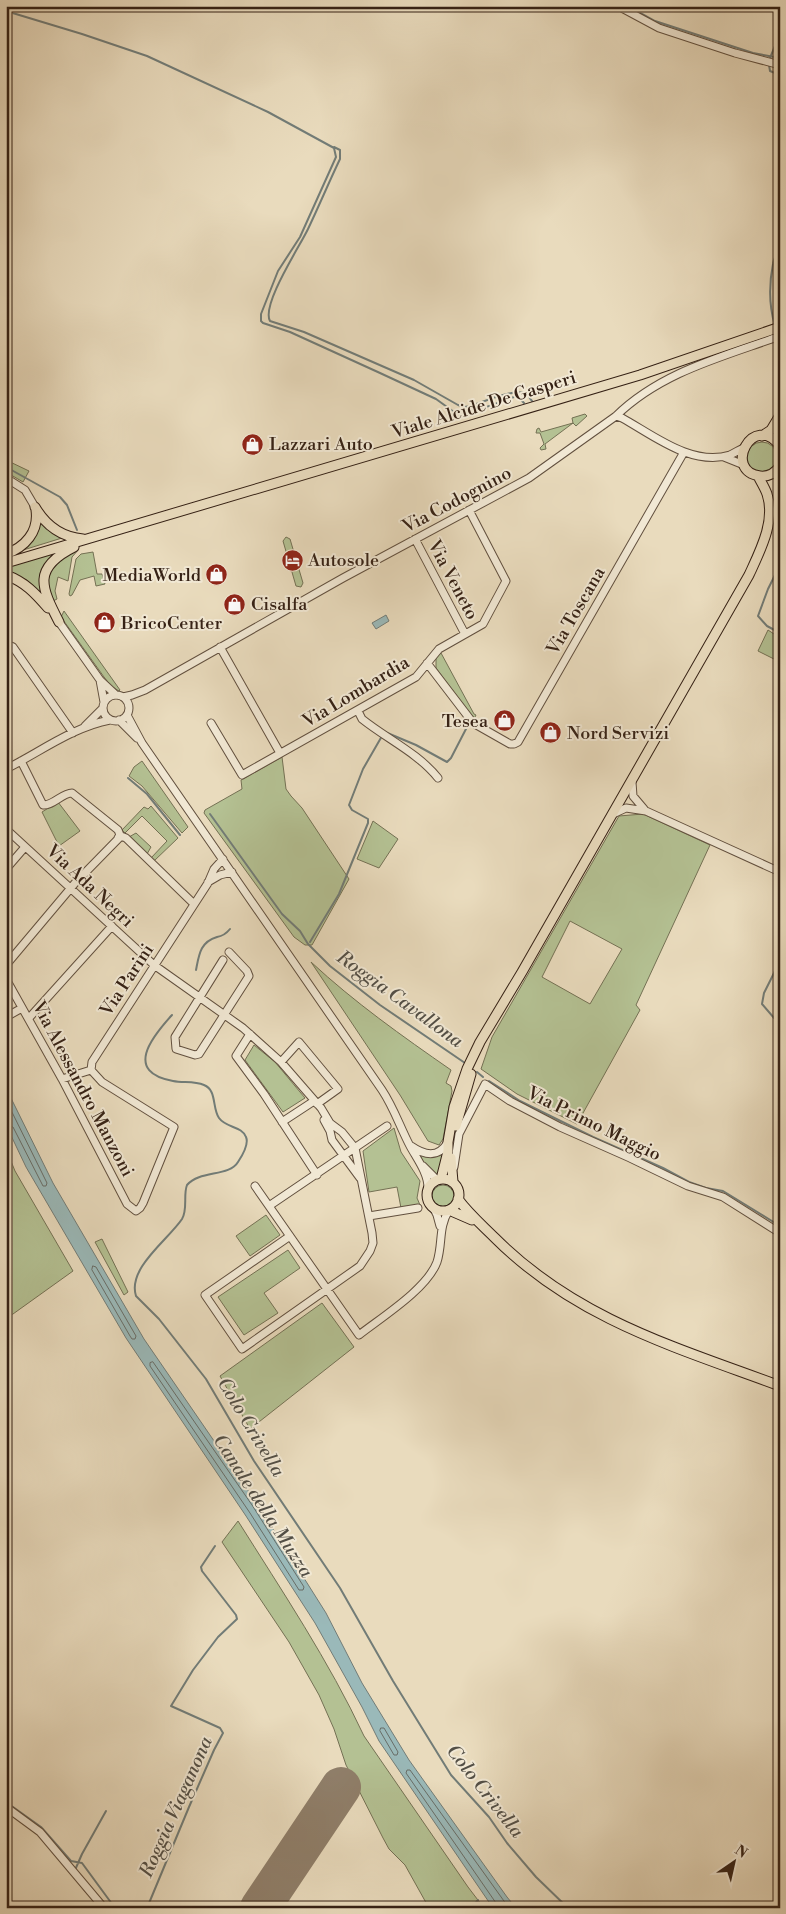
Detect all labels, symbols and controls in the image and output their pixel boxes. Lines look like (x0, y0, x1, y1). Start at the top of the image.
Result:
street label: Viale Alcide De Gasperi (388, 366, 579, 444)
shop icon: Lazzari Auto (241, 432, 265, 456)
place label: Lazzari Auto (269, 433, 373, 456)
street label: Via Codognino (398, 462, 515, 539)
street label: Via Veneto (422, 535, 484, 624)
hotel icon: Autosole (280, 548, 304, 572)
place label: Autosole (307, 549, 379, 572)
street label: Via Toscana (541, 562, 611, 660)
shop icon: MediaWorld (205, 563, 229, 587)
place label: MediaWorld (102, 564, 202, 587)
shop icon: Cisalfa (223, 592, 247, 616)
place label: Cisalfa (251, 593, 308, 616)
shop icon: BricoCenter (93, 611, 117, 635)
place label: BricoCenter (120, 612, 222, 635)
street label: Via Lombardia (298, 651, 414, 733)
shop icon: Tesea (492, 709, 516, 733)
place label: Tesea (442, 710, 489, 733)
shop icon: Nord Servizi (539, 721, 563, 745)
place label: Nord Servizi (567, 722, 669, 745)
street label: Via Ada Negri (41, 839, 139, 933)
street label: Via Parini (95, 939, 159, 1021)
water label: Roggia Cavallona (331, 944, 468, 1053)
street label: Via Alessandro Manzoni (26, 996, 139, 1181)
street label: Via Primo Maggio (522, 1081, 665, 1166)
water label: Colo Crivella (212, 1373, 290, 1481)
water label: Canale della Muzza (208, 1430, 319, 1583)
water label: Roggia Viaganona (134, 1732, 218, 1882)
water label: Colo Crivella (441, 1740, 529, 1843)
north arrow (708, 1836, 758, 1886)
text: N (731, 1841, 750, 1863)

